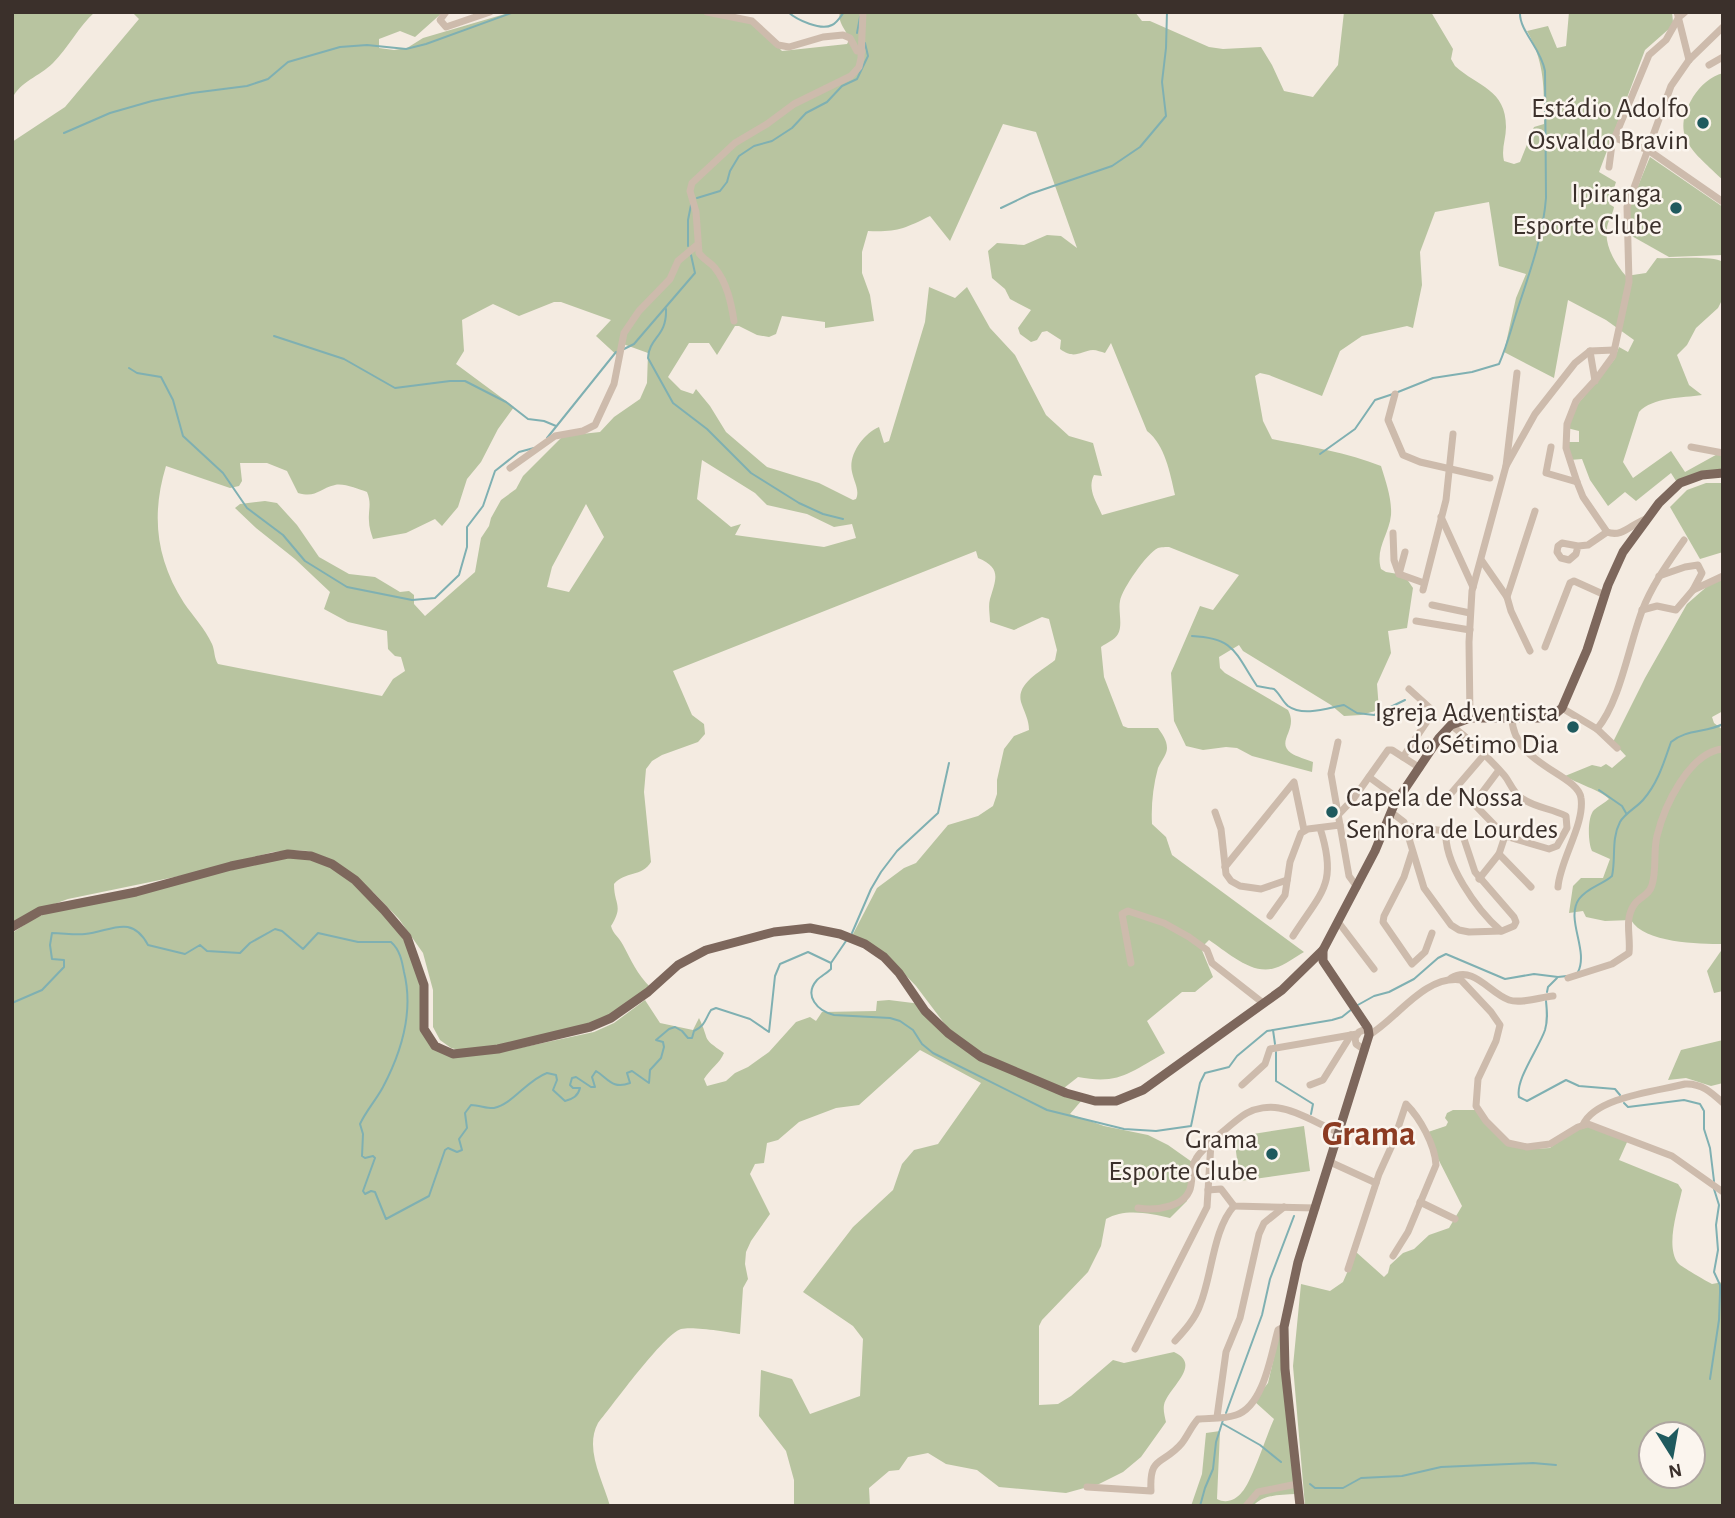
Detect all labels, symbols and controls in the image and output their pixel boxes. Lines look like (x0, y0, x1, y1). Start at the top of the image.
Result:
place label: Estádio Adolfo Osvaldo Bravin (1528, 95, 1689, 155)
marker: Estádio Adolfo Osvaldo Bravin (1695, 115, 1711, 131)
place label: Ipiranga Esporte Clube (1512, 180, 1662, 240)
marker: Ipiranga Esporte Clube (1668, 200, 1684, 216)
place label: Igreja Adventista do Sétimo Dia (1375, 699, 1559, 759)
marker: Igreja Adventista do Sétimo Dia (1565, 719, 1581, 735)
place label: Capela de Nossa Senhora de Lourdes (1346, 784, 1558, 844)
marker: Capela de Nossa Senhora de Lourdes (1324, 804, 1340, 820)
district label: Grama (1322, 1117, 1416, 1152)
place label: Grama Esporte Clube (1108, 1126, 1258, 1186)
marker: Grama Esporte Clube (1264, 1146, 1280, 1162)
north arrow (1637, 1420, 1707, 1490)
text: N (1667, 1460, 1683, 1481)

